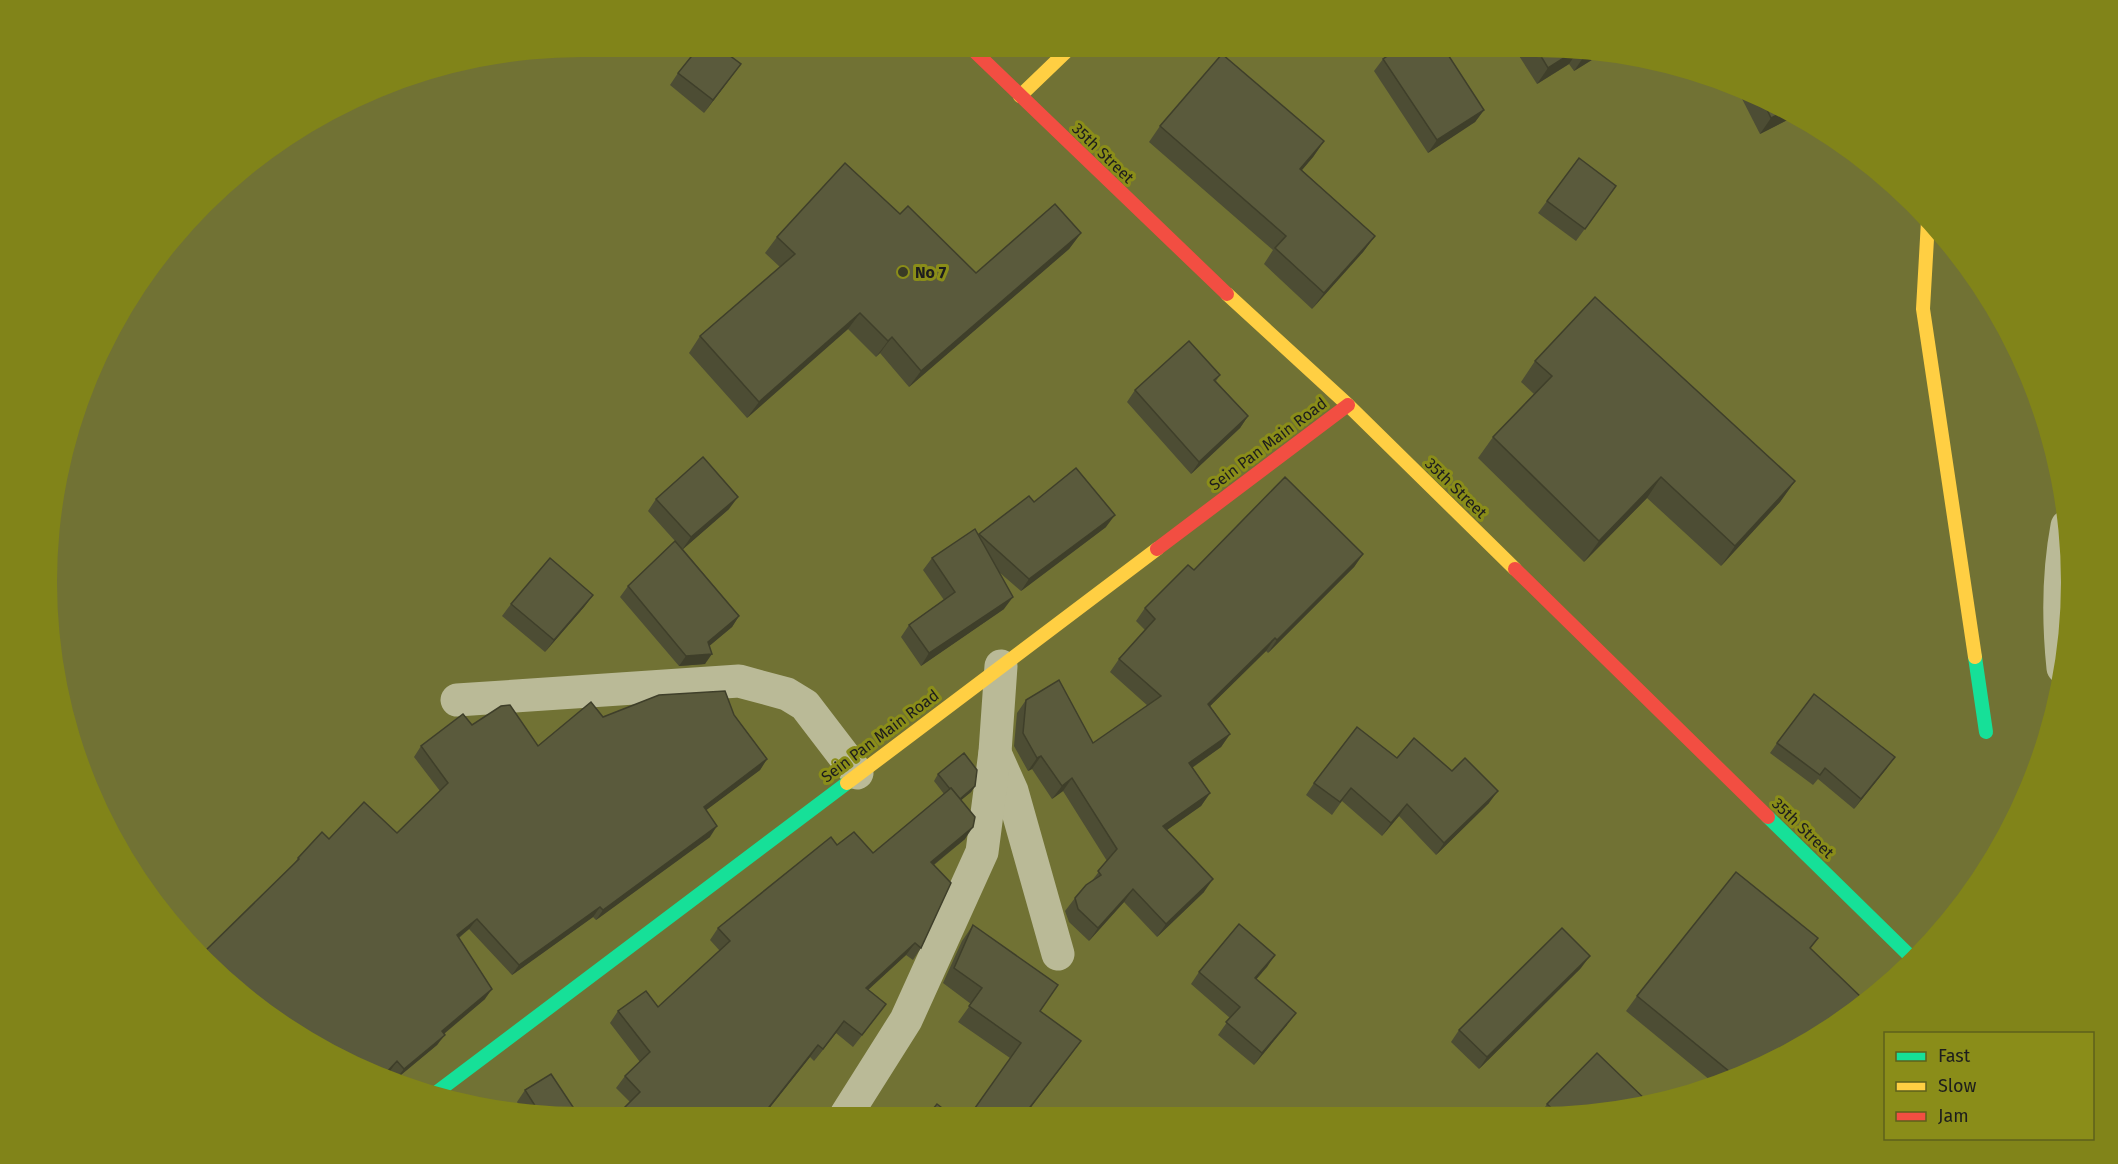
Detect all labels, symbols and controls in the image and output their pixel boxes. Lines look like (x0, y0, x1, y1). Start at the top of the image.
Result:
street label: 35th Street (1068, 119, 1138, 187)
place label: No 7 (915, 263, 947, 282)
marker: No 7 (896, 265, 910, 279)
street label: Sein Pan Main Road (1205, 394, 1331, 494)
street label: 35th Street (1421, 454, 1491, 522)
street label: Sein Pan Main Road (817, 686, 943, 786)
street label: 35th Street (1768, 794, 1838, 862)
legend (1884, 1032, 2094, 1140)
text: Fast (1938, 1045, 1971, 1067)
text: Slow (1938, 1075, 1977, 1097)
text: Jam (1938, 1105, 1969, 1127)

